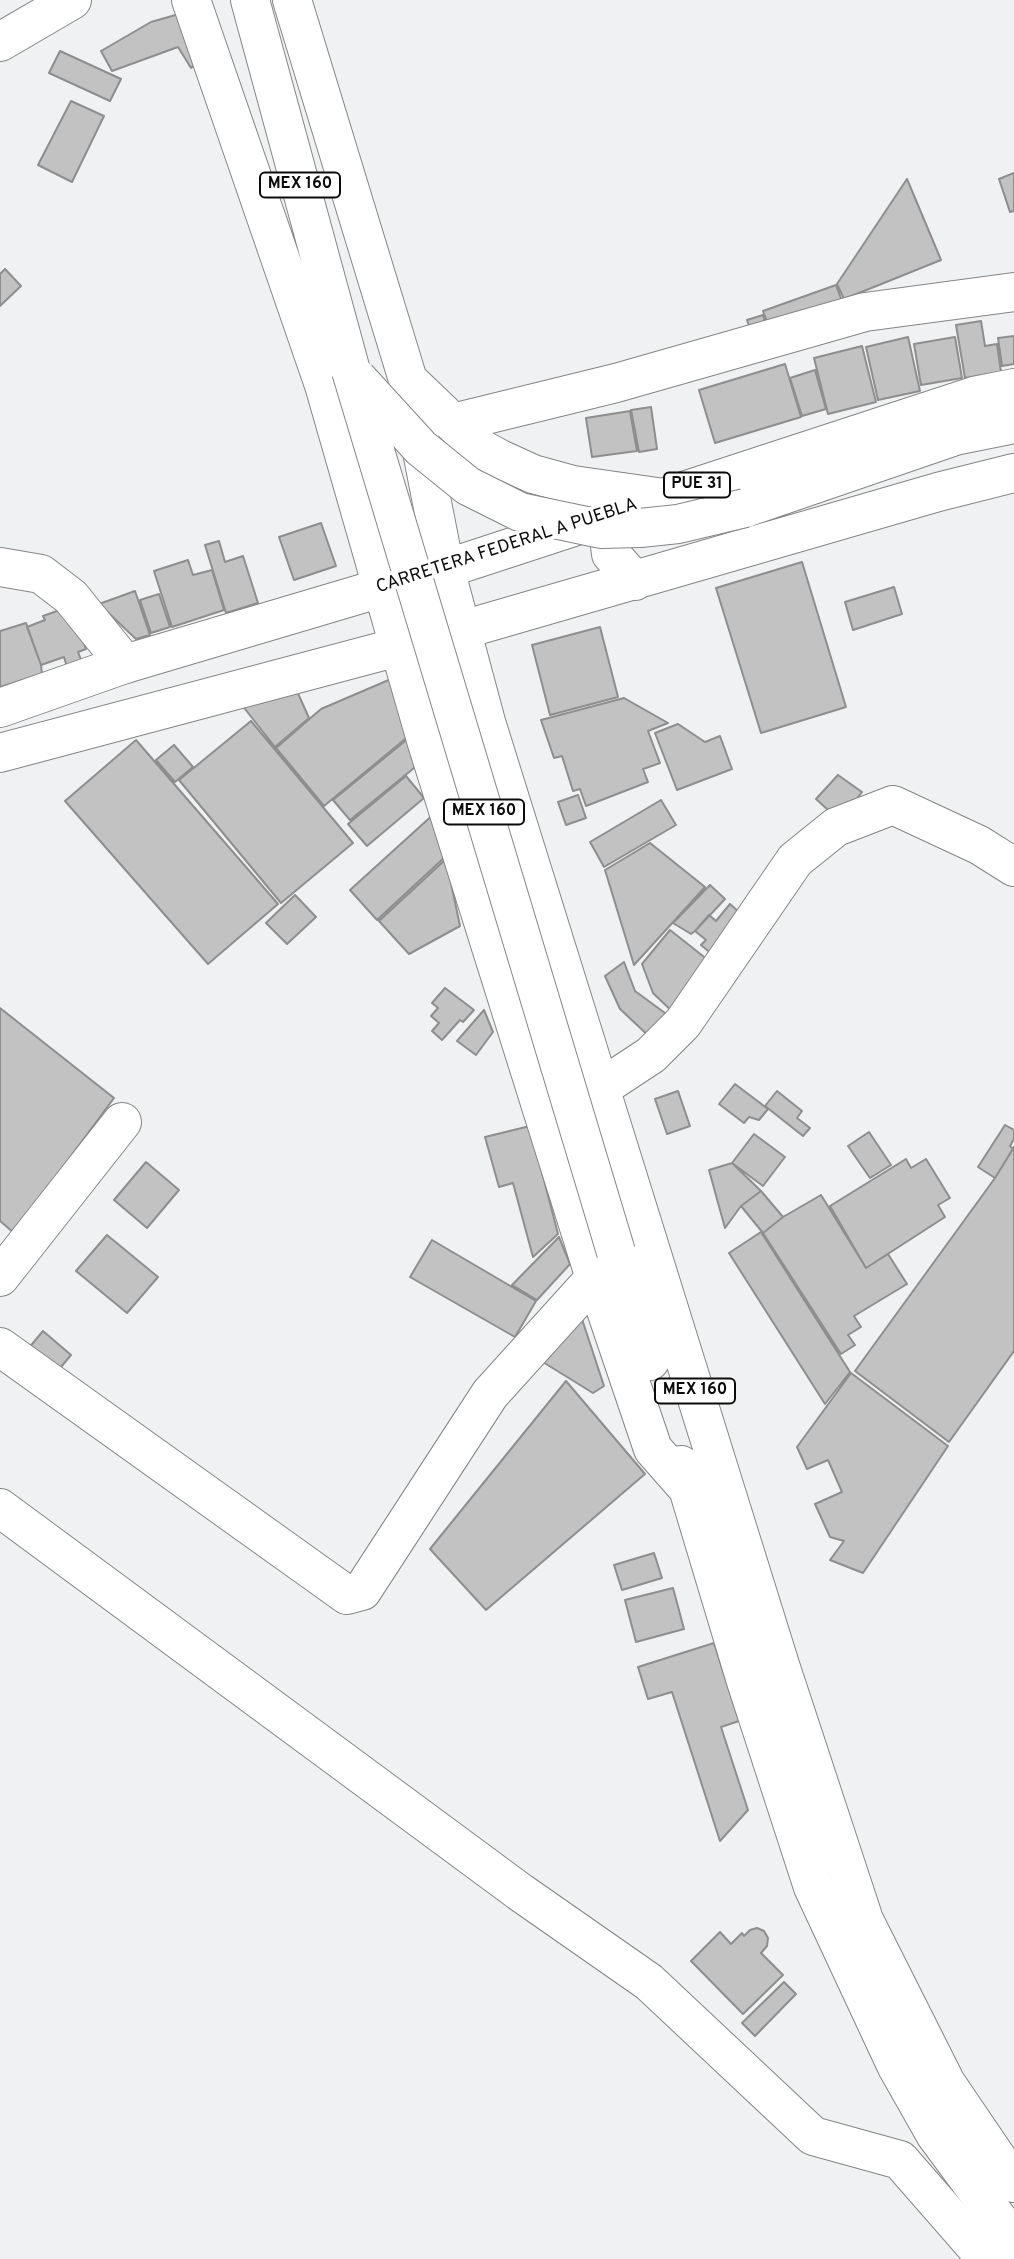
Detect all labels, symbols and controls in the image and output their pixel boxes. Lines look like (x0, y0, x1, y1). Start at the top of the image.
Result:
road number: MEX 160 (260, 172, 340, 197)
road number: PUE 31 (664, 472, 730, 498)
street label: CARRETERA FEDERAL A PUEBLA (374, 495, 640, 599)
road number: MEX 160 (444, 800, 524, 824)
road number: MEX 160 (655, 1378, 735, 1404)

